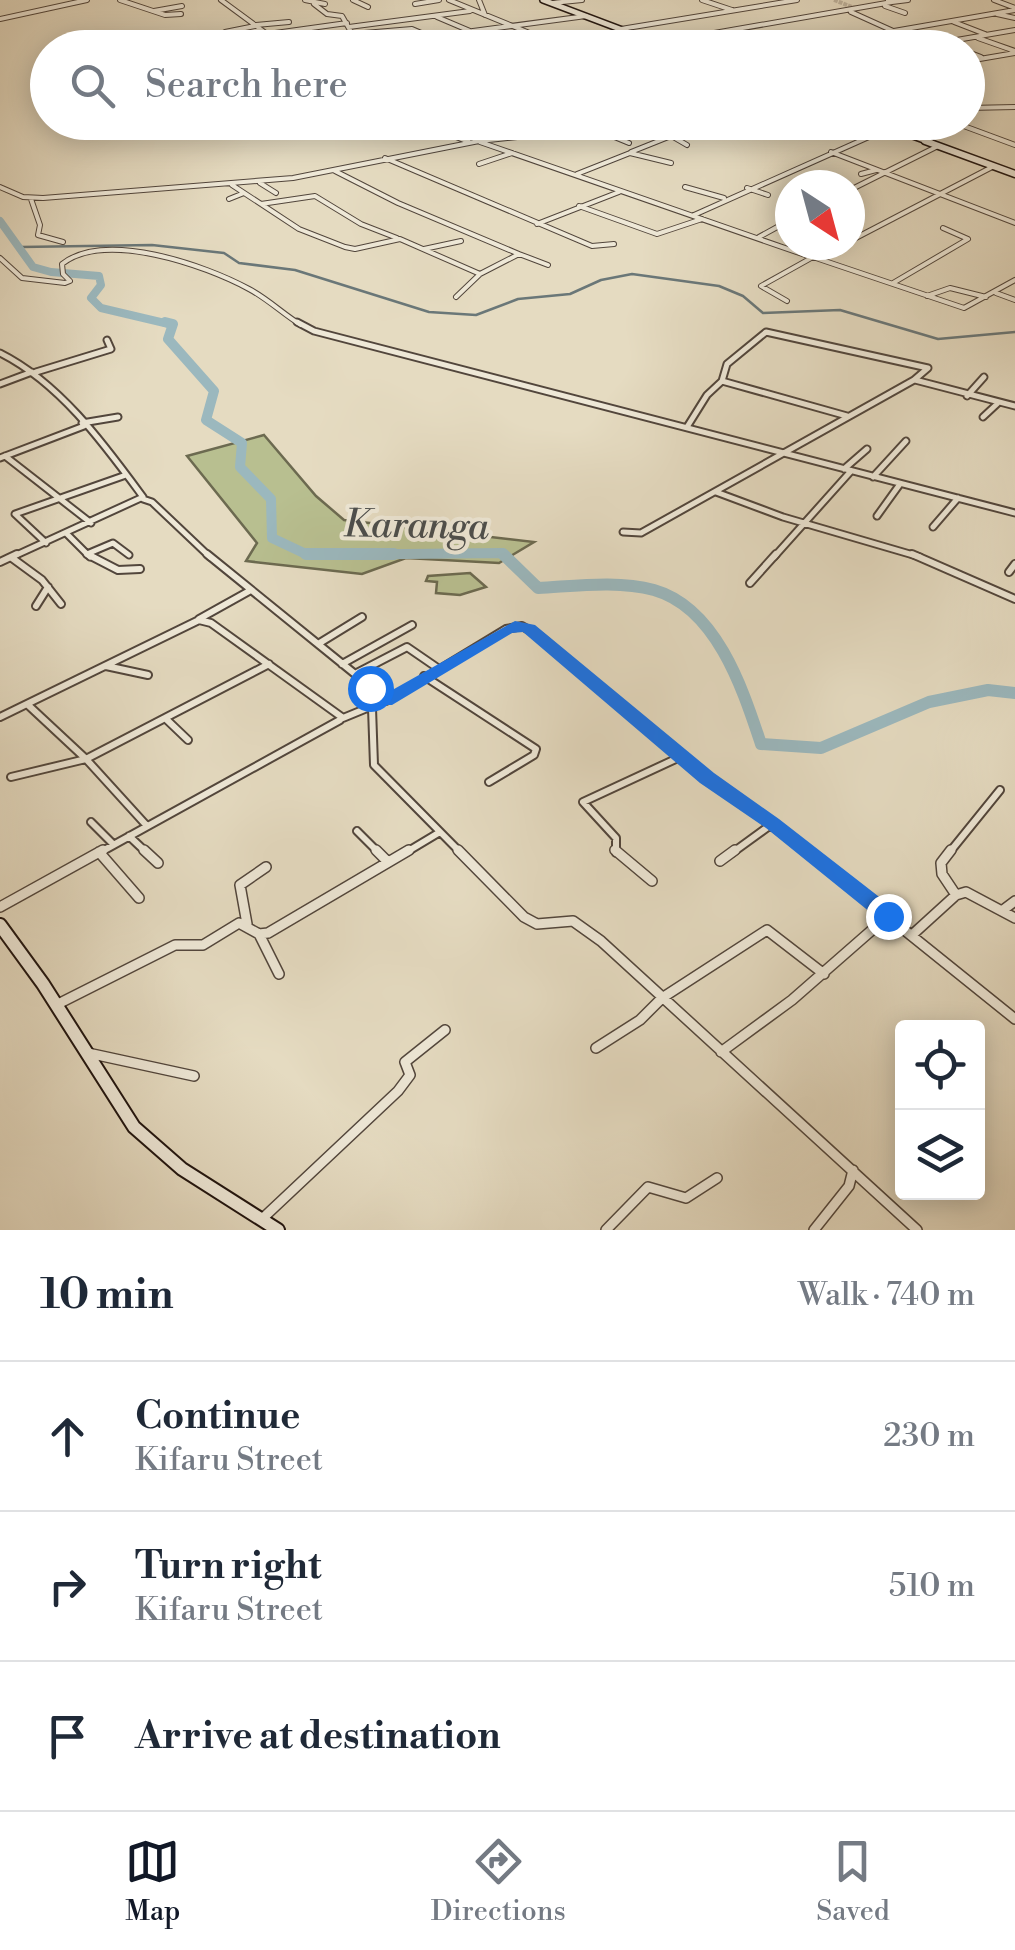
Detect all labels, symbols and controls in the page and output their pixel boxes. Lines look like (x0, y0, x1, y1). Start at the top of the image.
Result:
search box (30, 30, 985, 140)
icon: search (65, 58, 120, 113)
text: Search here (145, 62, 348, 109)
north arrow (775, 170, 865, 260)
water label: Karanga (343, 501, 490, 551)
route start (348, 666, 394, 712)
route end (866, 894, 912, 940)
map controls (895, 1020, 985, 1200)
button: locate (895, 1020, 985, 1110)
button: layers (895, 1110, 985, 1200)
text: 10 min (40, 1269, 173, 1322)
text: Walk · 740 m (798, 1275, 975, 1315)
text: Continue (135, 1393, 300, 1440)
icon: ahead (40, 1409, 95, 1464)
text: 230 m (883, 1416, 975, 1456)
text: Kifaru Street (135, 1440, 323, 1480)
text: Turn right (135, 1543, 321, 1590)
icon: right (40, 1559, 95, 1614)
text: 510 m (889, 1566, 975, 1606)
text: Kifaru Street (135, 1590, 323, 1630)
icon: arrive (40, 1709, 95, 1764)
text: Arrive at destination (135, 1713, 501, 1760)
tab: Map (125, 1834, 180, 1929)
tab: Directions (431, 1834, 566, 1929)
tab: Saved (816, 1834, 890, 1929)

